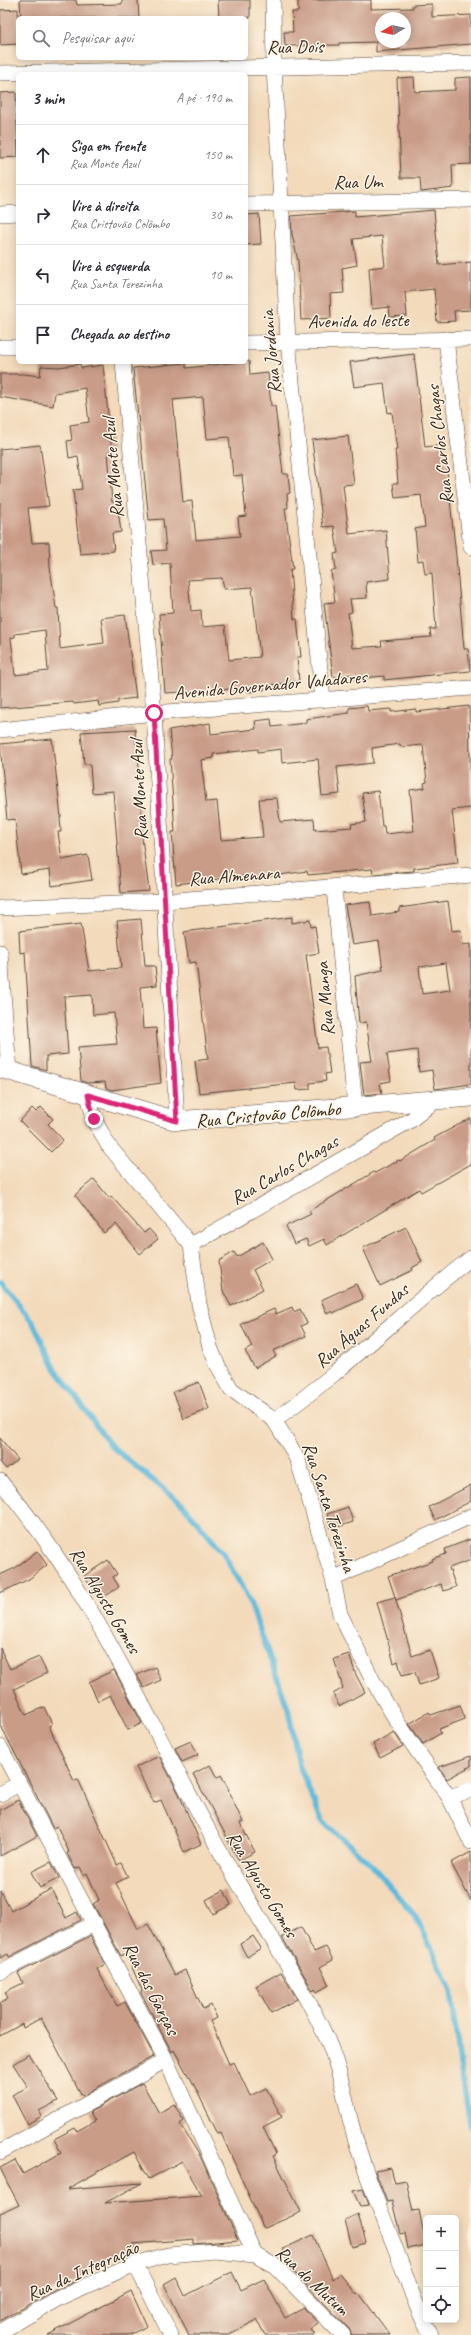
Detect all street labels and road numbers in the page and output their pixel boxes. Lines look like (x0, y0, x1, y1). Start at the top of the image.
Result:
street label: Rua Dois (267, 34, 326, 59)
street label: Rua Um (333, 170, 385, 194)
street label: Rua Jordania (255, 307, 287, 395)
street label: Avenida do leste (307, 308, 411, 334)
street label: Rua Carlos Chagas (421, 382, 459, 506)
street label: Rua Monte Azul (96, 413, 129, 519)
street label: Avenida Governador Valadares (173, 664, 369, 705)
street label: Rua Monte Azul (124, 735, 154, 841)
street label: Rua Almenara (188, 861, 282, 891)
street label: Rua Manga (310, 959, 340, 1037)
street label: Rua Cristovão Colômbo (195, 1097, 343, 1133)
street label: Rua Carlos Chagas (226, 1129, 344, 1210)
street label: Rua Águas Fundas (310, 1277, 415, 1373)
street label: Rua Santa Terezinha (297, 1440, 362, 1576)
street label: Rua Algusto Gomes (64, 1543, 147, 1659)
street label: Rua Algusto Gomes (221, 1827, 304, 1943)
street label: Rua das Garças (117, 1938, 186, 2041)
street label: Rua da Integração (23, 2235, 143, 2306)
street label: Rua do Mutum (270, 2241, 355, 2322)

